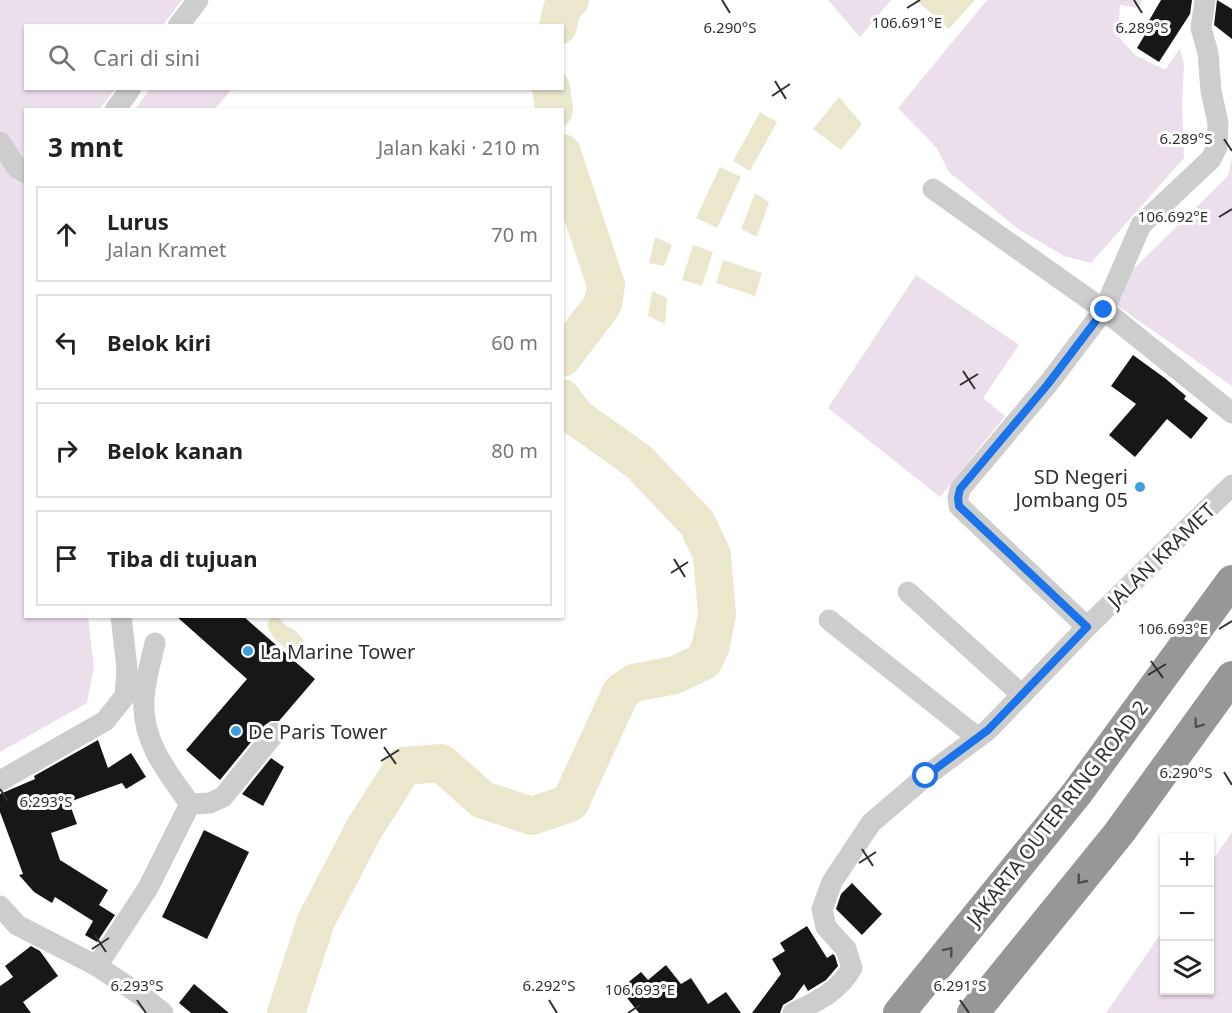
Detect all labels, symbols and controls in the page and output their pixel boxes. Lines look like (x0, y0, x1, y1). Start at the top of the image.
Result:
text: 106.691°E (872, 12, 942, 32)
text: 6.290°S (704, 17, 757, 37)
text: 6.289°S (1116, 17, 1169, 37)
search box (24, 24, 564, 90)
icon: search (45, 41, 78, 74)
text: Cari di sini (93, 42, 200, 72)
text: 6.289°S (1160, 128, 1213, 148)
text: 3 mnt (48, 129, 123, 165)
text: Jalan kaki · 210 m (378, 134, 540, 161)
text: Lurus (107, 206, 169, 236)
text: 106.692°E (1138, 206, 1208, 226)
icon: ahead (50, 218, 83, 251)
text: 70 m (491, 221, 538, 248)
text: Jalan Kramet (107, 236, 226, 263)
route end (1090, 296, 1116, 322)
icon: left (50, 326, 83, 359)
text: Belok kiri (107, 327, 211, 357)
text: 60 m (491, 329, 538, 356)
icon: right (50, 434, 83, 467)
text: Belok kanan (107, 435, 243, 465)
text: 80 m (491, 437, 538, 464)
place label: SD Negeri Jombang 05 (1013, 463, 1128, 513)
marker: SD Negeri Jombang 05 (1133, 480, 1147, 494)
street label: JALAN KRAMET (1100, 497, 1221, 615)
icon: arrive (50, 542, 83, 575)
text: Tiba di tujuan (107, 543, 257, 573)
text: 106.693°E (1138, 618, 1208, 638)
place label: La Marine Tower (260, 638, 415, 665)
marker: La Marine Tower (241, 644, 255, 658)
street label: JAKARTA OUTER RING ROAD 2 (959, 695, 1154, 933)
one-way arrow (1194, 717, 1205, 728)
place label: De Paris Tower (248, 718, 387, 745)
marker: De Paris Tower (229, 724, 243, 738)
route start (912, 762, 938, 788)
text: 6.290°S (1160, 762, 1213, 782)
text: 6.293°S (20, 791, 73, 811)
map controls (1160, 833, 1214, 995)
button: + (1160, 833, 1214, 887)
one-way arrow (1077, 873, 1088, 884)
button: − (1160, 887, 1214, 941)
button: layers (1160, 941, 1214, 995)
one-way arrow (941, 947, 952, 958)
text: 6.293°S (111, 975, 164, 995)
text: 6.292°S (523, 975, 576, 995)
text: 6.291°S (934, 975, 987, 995)
text: 106.693°E (605, 979, 675, 999)

